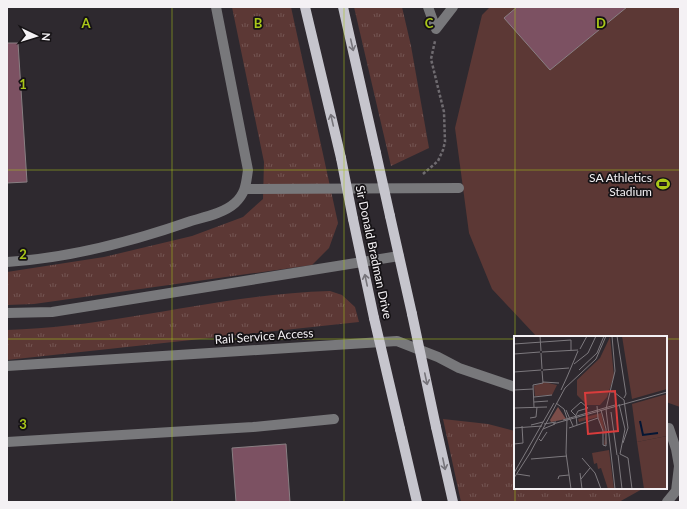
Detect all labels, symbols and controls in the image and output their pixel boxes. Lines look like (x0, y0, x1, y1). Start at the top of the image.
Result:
text: A (80, 15, 91, 31)
text: B (254, 15, 263, 31)
text: C (425, 15, 434, 31)
text: D (596, 15, 606, 31)
north arrow (16, 16, 56, 56)
text: N (40, 32, 53, 41)
one-way arrow (348, 38, 356, 51)
text: 1 (19, 76, 27, 92)
one-way arrow (327, 114, 335, 127)
place label: SA Athletics Stadium (589, 170, 652, 199)
sports icon: SA Athletics Stadium (655, 176, 671, 192)
street label: Sir Donald Bradman Drive (352, 184, 396, 320)
text: 2 (19, 246, 27, 262)
one-way arrow (362, 274, 370, 287)
street label: Rail Service Access (214, 325, 314, 347)
inset map (514, 336, 667, 489)
one-way arrow (422, 372, 430, 385)
text: 3 (19, 416, 27, 432)
one-way arrow (441, 458, 449, 471)

